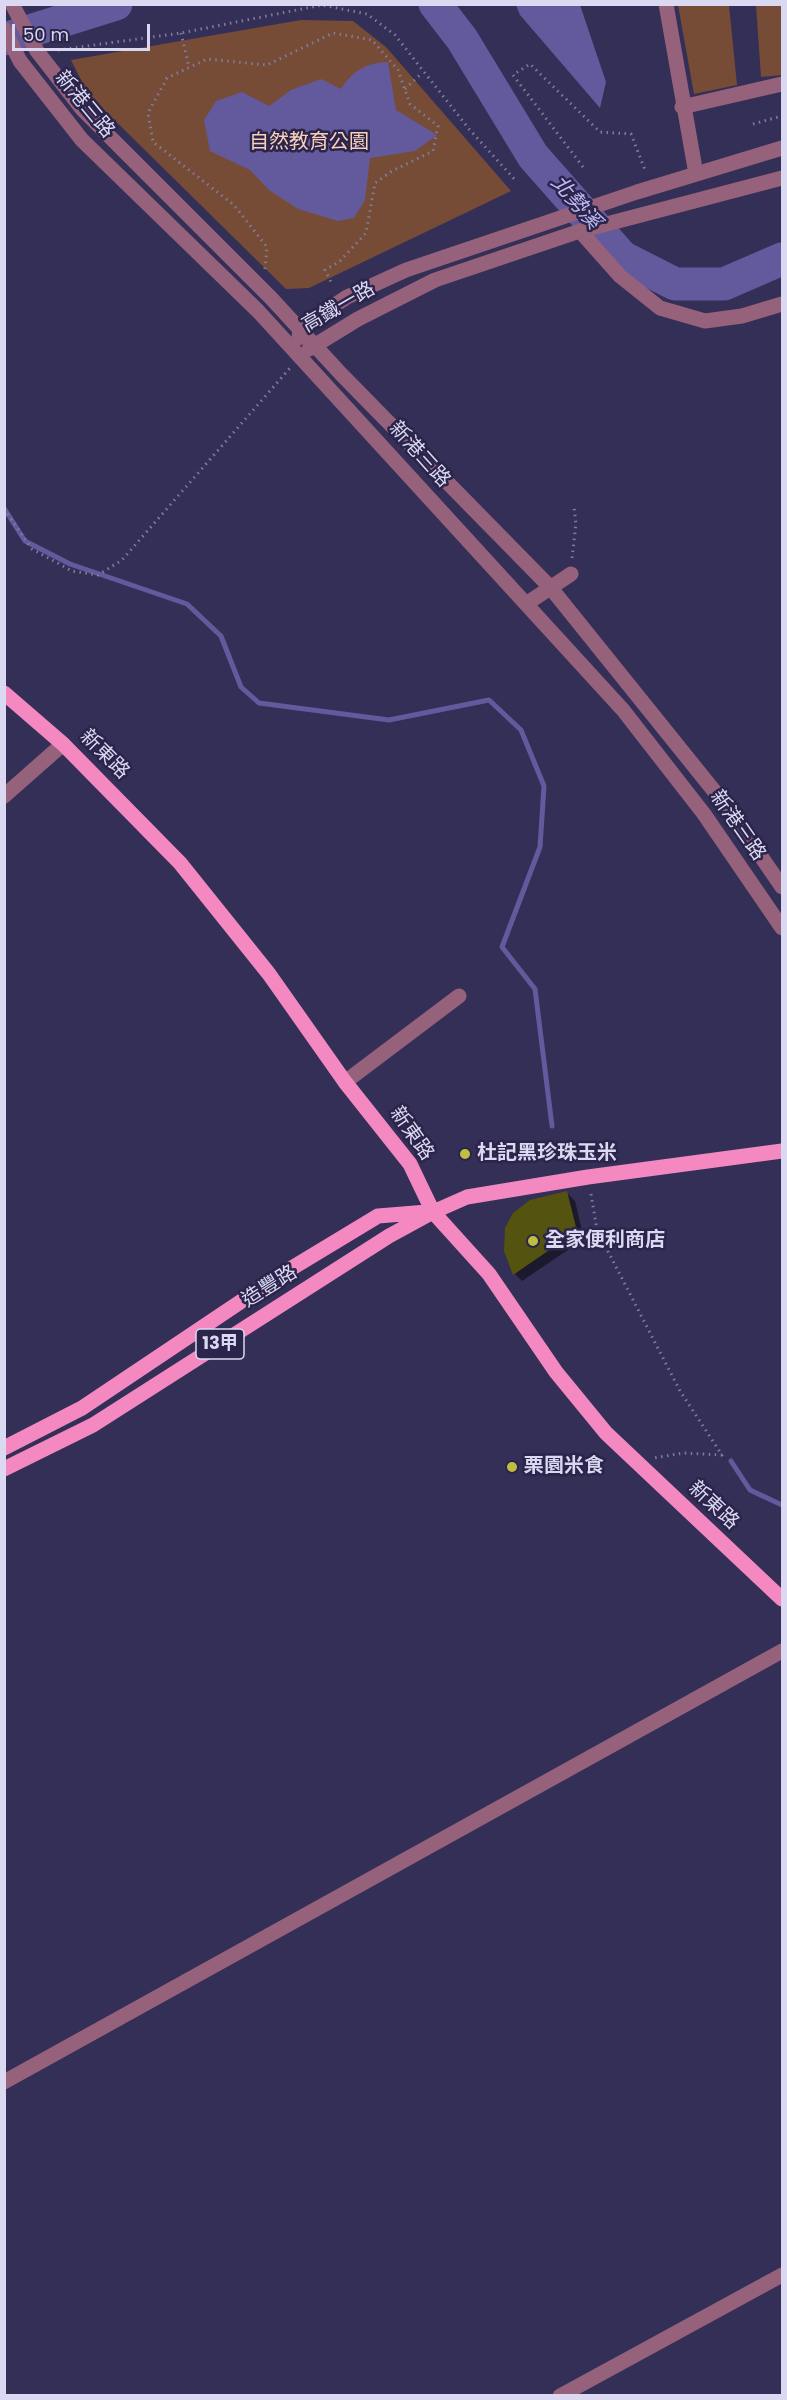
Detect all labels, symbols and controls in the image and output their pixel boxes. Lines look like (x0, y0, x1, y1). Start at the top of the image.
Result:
scale bar (15, 12, 153, 50)
text: 50 m (23, 22, 69, 47)
street label: 新港三路 (49, 67, 119, 143)
park label: 自然教育公園 (249, 131, 369, 155)
water label: 北勢溪 (545, 171, 605, 235)
street label: 高鐵一路 (298, 278, 380, 338)
street label: 新港三路 (383, 417, 455, 493)
street label: 新東路 (74, 725, 134, 785)
street label: 新港三路 (704, 786, 770, 866)
street label: 新東路 (384, 1103, 438, 1165)
place label: 杜記黑珍珠玉米 (477, 1142, 617, 1166)
marker: 杜記黑珍珠玉米 (458, 1147, 472, 1161)
place label: 全家便利商店 (545, 1229, 665, 1253)
marker: 全家便利商店 (526, 1234, 540, 1248)
street label: 造豐路 (238, 1261, 302, 1313)
road number: 13甲 (196, 1329, 244, 1359)
place label: 栗園米食 (524, 1455, 604, 1479)
marker: 栗園米食 (505, 1460, 519, 1474)
street label: 新東路 (683, 1477, 743, 1535)

